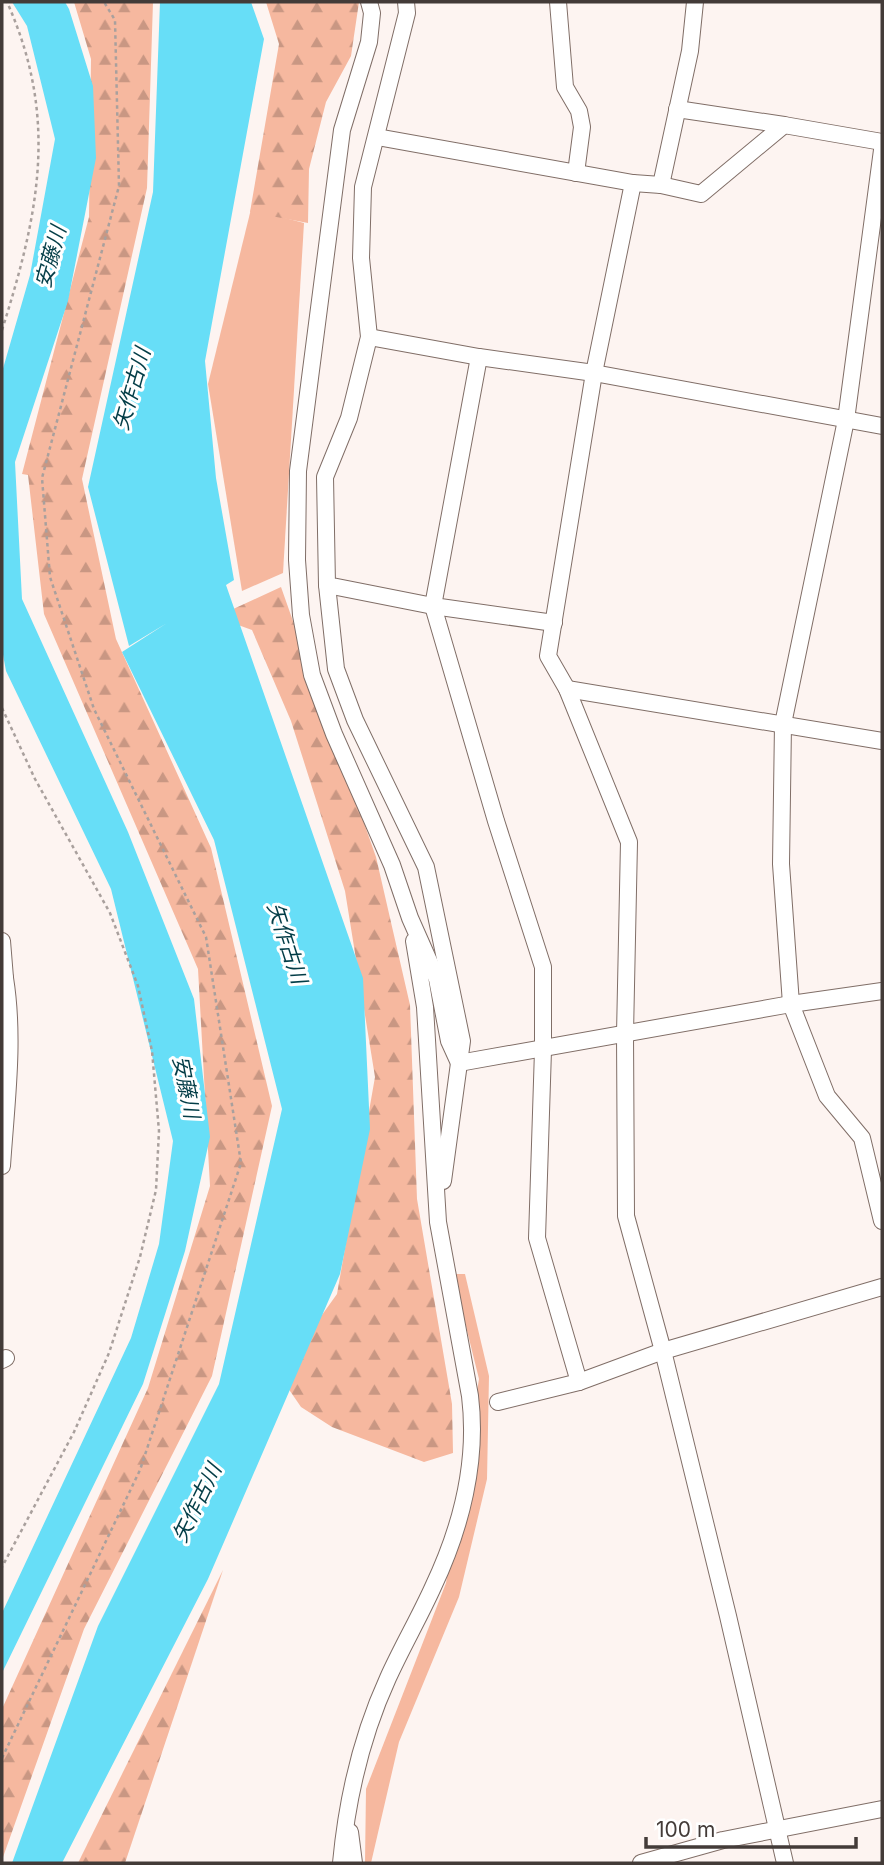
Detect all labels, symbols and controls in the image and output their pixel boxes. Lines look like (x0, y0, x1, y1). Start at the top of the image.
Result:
water label: 安藤川 (30, 221, 71, 291)
water label: 矢作古川 (108, 343, 156, 433)
water label: 矢作古川 (263, 899, 313, 989)
water label: 安藤川 (168, 1054, 205, 1122)
water label: 矢作古川 (167, 1458, 227, 1546)
scale bar (646, 1806, 856, 1850)
text: 100 m (656, 1817, 715, 1842)

